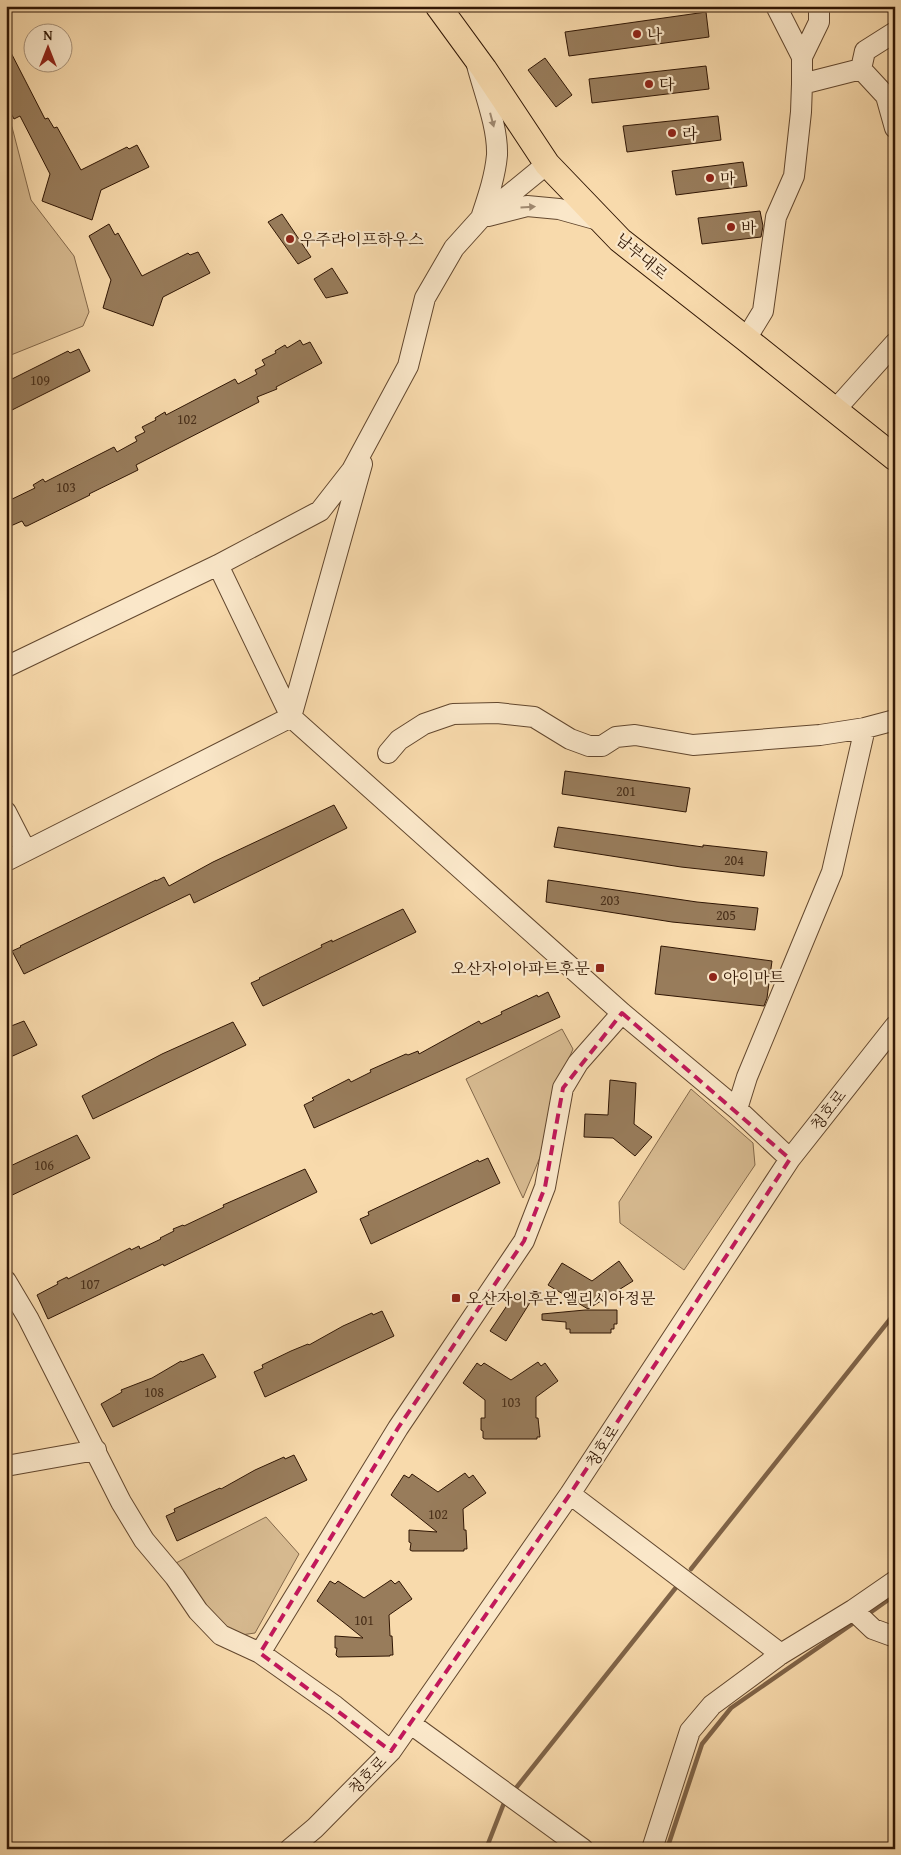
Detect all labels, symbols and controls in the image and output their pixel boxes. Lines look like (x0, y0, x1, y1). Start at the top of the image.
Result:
north arrow (22, 22, 72, 72)
place label: 나 (647, 22, 663, 46)
text: N (43, 25, 53, 45)
marker: 나 (631, 28, 643, 40)
place label: 다 (659, 72, 675, 96)
marker: 다 (643, 78, 655, 90)
one-way arrow (488, 112, 496, 127)
place label: 라 (682, 121, 698, 145)
marker: 라 (666, 127, 678, 139)
place label: 마 (720, 166, 736, 190)
marker: 마 (704, 172, 716, 184)
one-way arrow (521, 203, 537, 211)
place label: 바 (741, 215, 757, 239)
marker: 바 (725, 221, 737, 233)
place label: 우주라이프하우스 (300, 227, 424, 251)
street label: 남부대로 (611, 227, 674, 285)
marker: 우주라이프하우스 (284, 233, 296, 245)
house number: 109 (30, 370, 50, 390)
house number: 102 (177, 409, 197, 429)
house number: 103 (56, 477, 76, 497)
house number: 201 (616, 781, 636, 801)
house number: 204 (724, 850, 744, 870)
house number: 203 (600, 890, 620, 910)
house number: 205 (716, 905, 736, 925)
place label: 오산자이아파트후문 (451, 956, 591, 980)
marker: 오산자이아파트후문 (594, 962, 606, 974)
place label: 아이마트 (723, 965, 785, 989)
marker: 아이마트 (707, 971, 719, 983)
street label: 청호로 (804, 1084, 852, 1136)
house number: 106 (34, 1155, 54, 1175)
house number: 107 (80, 1274, 100, 1294)
place label: 오산자이후문.엘리시아정문 (466, 1286, 656, 1310)
marker: 오산자이후문.엘리시아정문 (450, 1292, 462, 1304)
house number: 108 (144, 1382, 164, 1402)
house number: 103 (501, 1392, 521, 1412)
street label: 청호로 (579, 1420, 625, 1472)
house number: 102 (428, 1504, 448, 1524)
house number: 101 (354, 1610, 374, 1630)
street label: 청호로 (342, 1750, 392, 1800)

